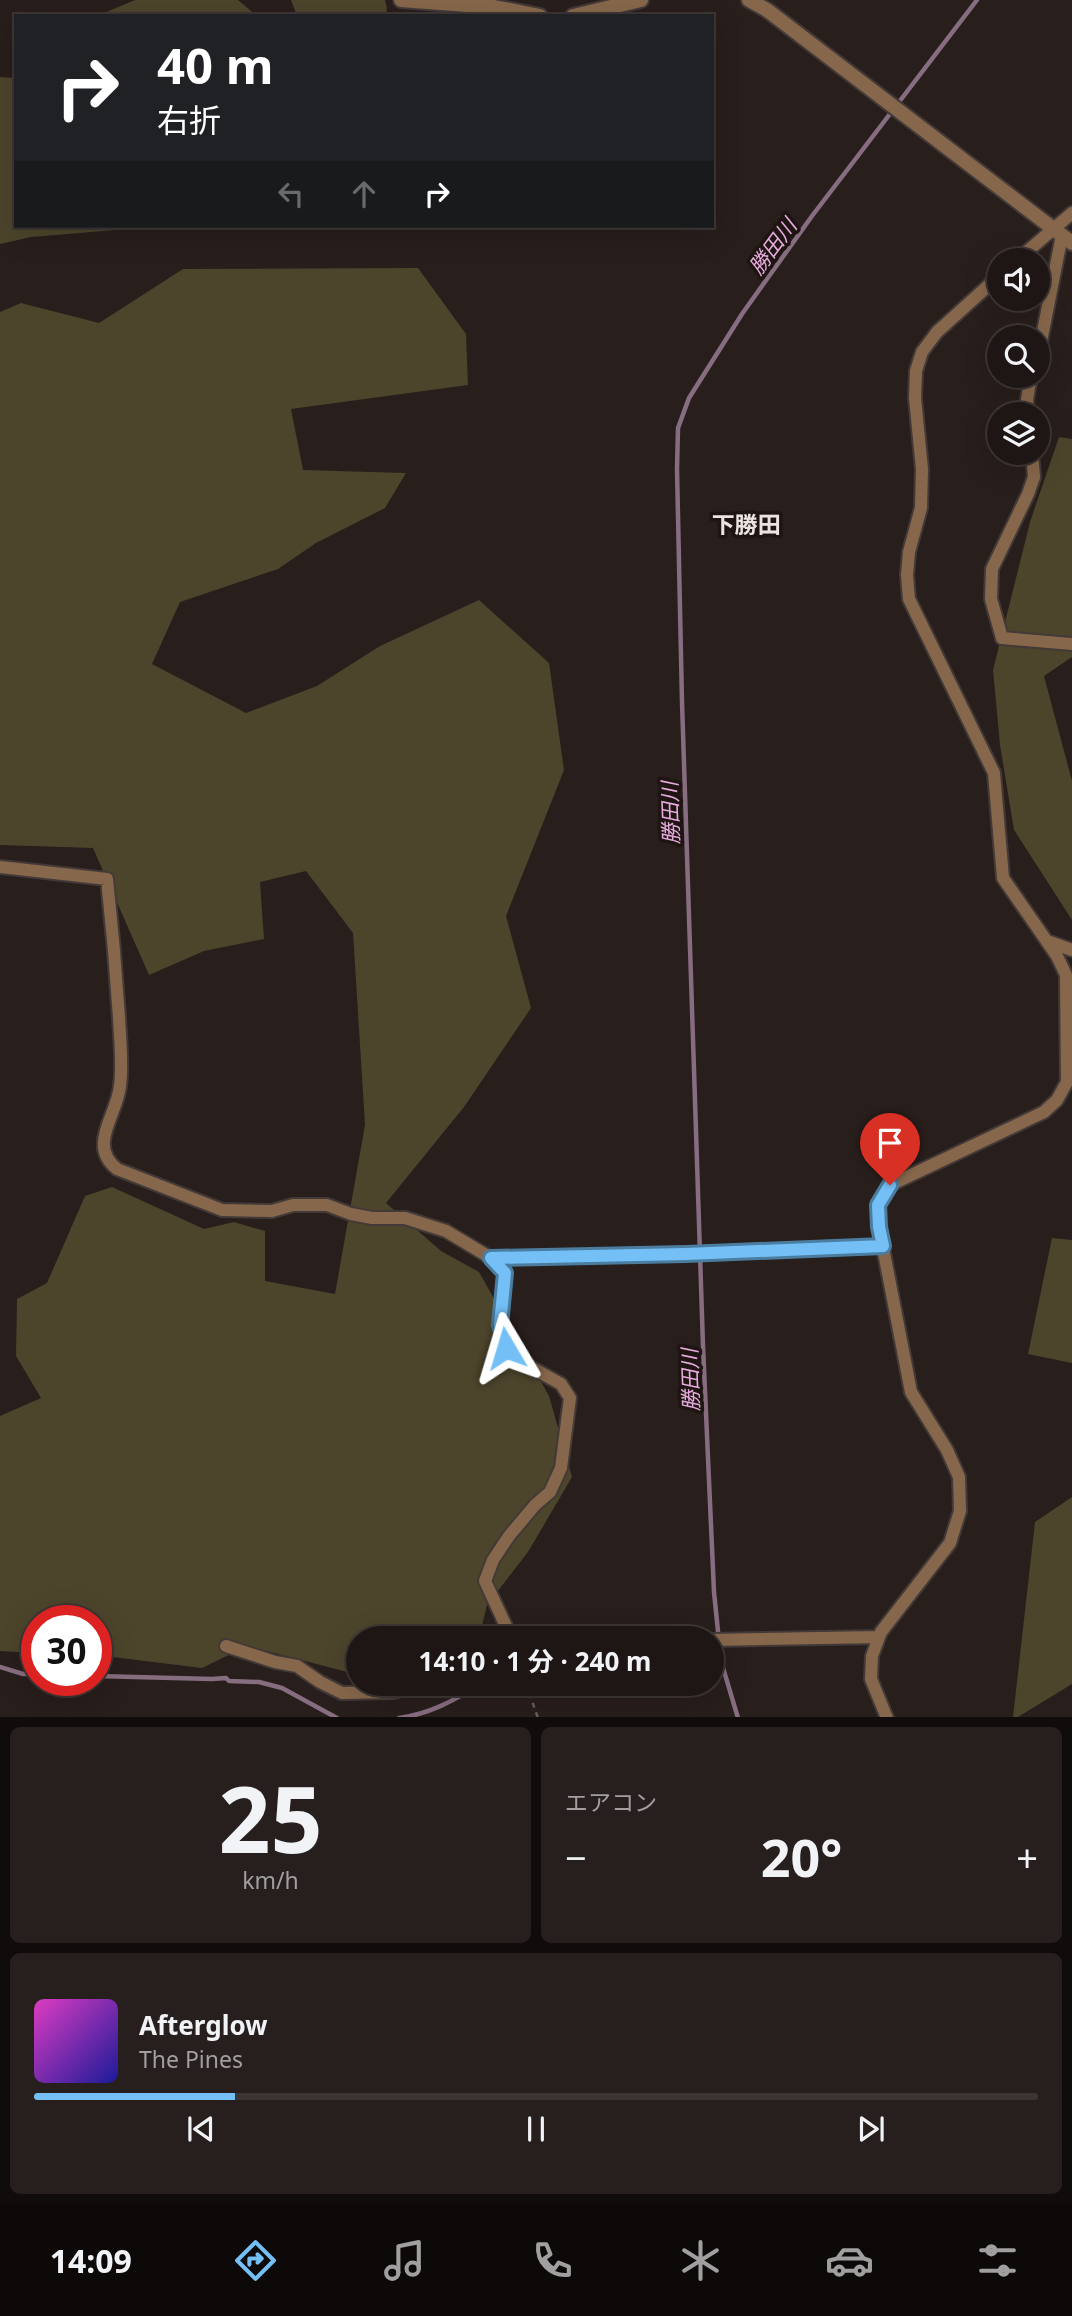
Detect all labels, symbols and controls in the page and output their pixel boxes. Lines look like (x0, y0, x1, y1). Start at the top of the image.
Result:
text: 40 m (157, 32, 274, 98)
icon: right (42, 42, 133, 133)
text: 右折 (157, 98, 221, 141)
icon: left (272, 175, 310, 213)
icon: ahead (345, 175, 383, 213)
icon: right (418, 175, 456, 213)
water label: 勝田川 (742, 211, 804, 280)
map controls (987, 248, 1050, 465)
button: sound (987, 248, 1050, 311)
button: search (987, 325, 1050, 388)
button: layers (987, 402, 1050, 465)
district label: 下勝田 (712, 508, 781, 540)
water label: 勝田川 (655, 779, 685, 845)
pin (860, 1113, 920, 1185)
icon: arrive (871, 1124, 909, 1162)
position arrow (469, 1311, 543, 1385)
water label: 勝田川 (675, 1346, 705, 1412)
speed limit sign: 30 (21, 1605, 112, 1696)
text: 14:10 · 1 分 · 240 m (419, 1643, 651, 1679)
text: 25 (218, 1756, 323, 1880)
text: エアコン (565, 1786, 657, 1818)
text: 20° (761, 1821, 842, 1892)
text: − (565, 1831, 587, 1883)
text: + (1016, 1831, 1038, 1883)
text: km/h (242, 1864, 299, 1896)
text: Afterglow (139, 2007, 267, 2043)
text: The Pines (139, 2043, 243, 2075)
icon: previous (182, 2110, 220, 2148)
icon: pause (517, 2110, 555, 2148)
icon: next (852, 2110, 890, 2148)
icon: directions (231, 2236, 280, 2285)
icon: music (380, 2236, 429, 2285)
icon: phone (528, 2236, 577, 2285)
icon: climate (676, 2236, 725, 2285)
icon: car (825, 2236, 874, 2285)
icon: filters (973, 2236, 1022, 2285)
text: 14:09 (50, 2239, 132, 2282)

